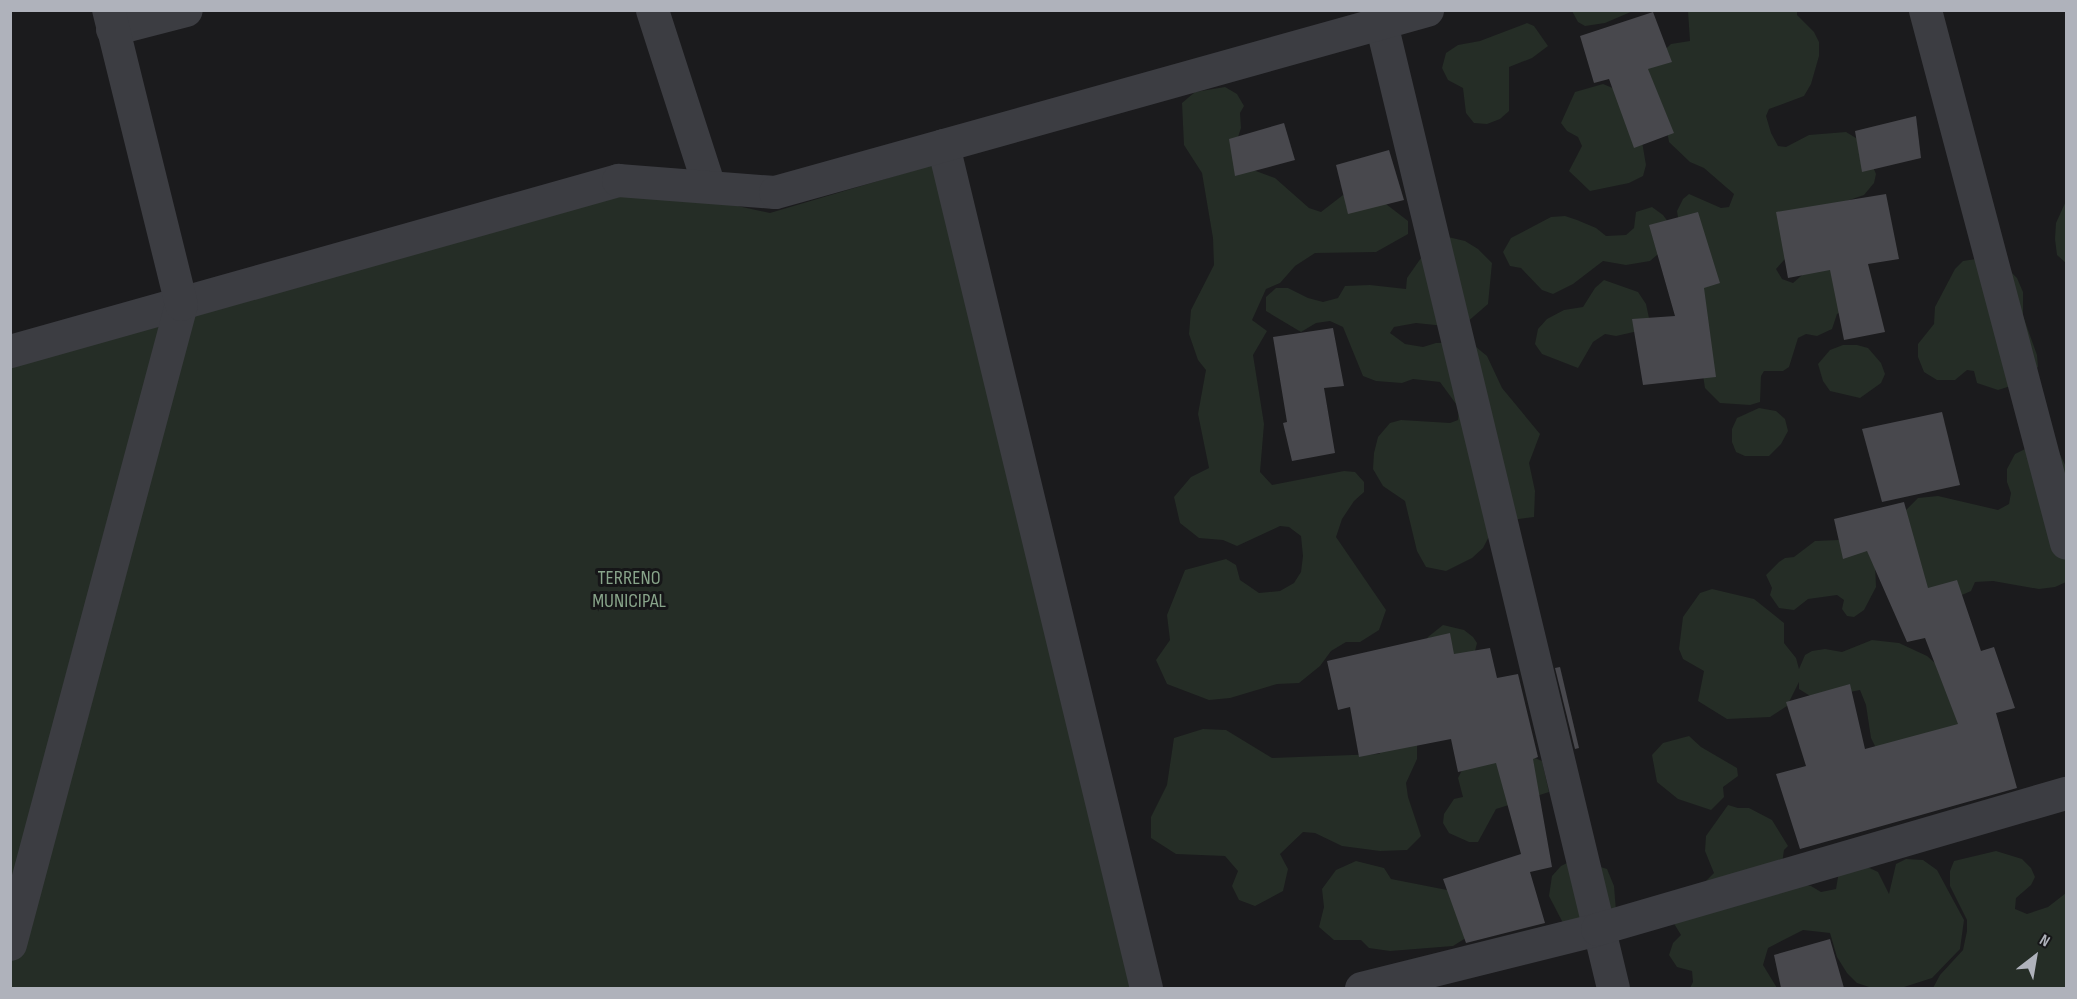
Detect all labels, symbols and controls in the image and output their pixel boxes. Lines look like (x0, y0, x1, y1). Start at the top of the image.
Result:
park label: TERRENO MUNICIPAL (592, 567, 666, 614)
north arrow (2005, 927, 2065, 987)
text: N (2036, 931, 2053, 951)

